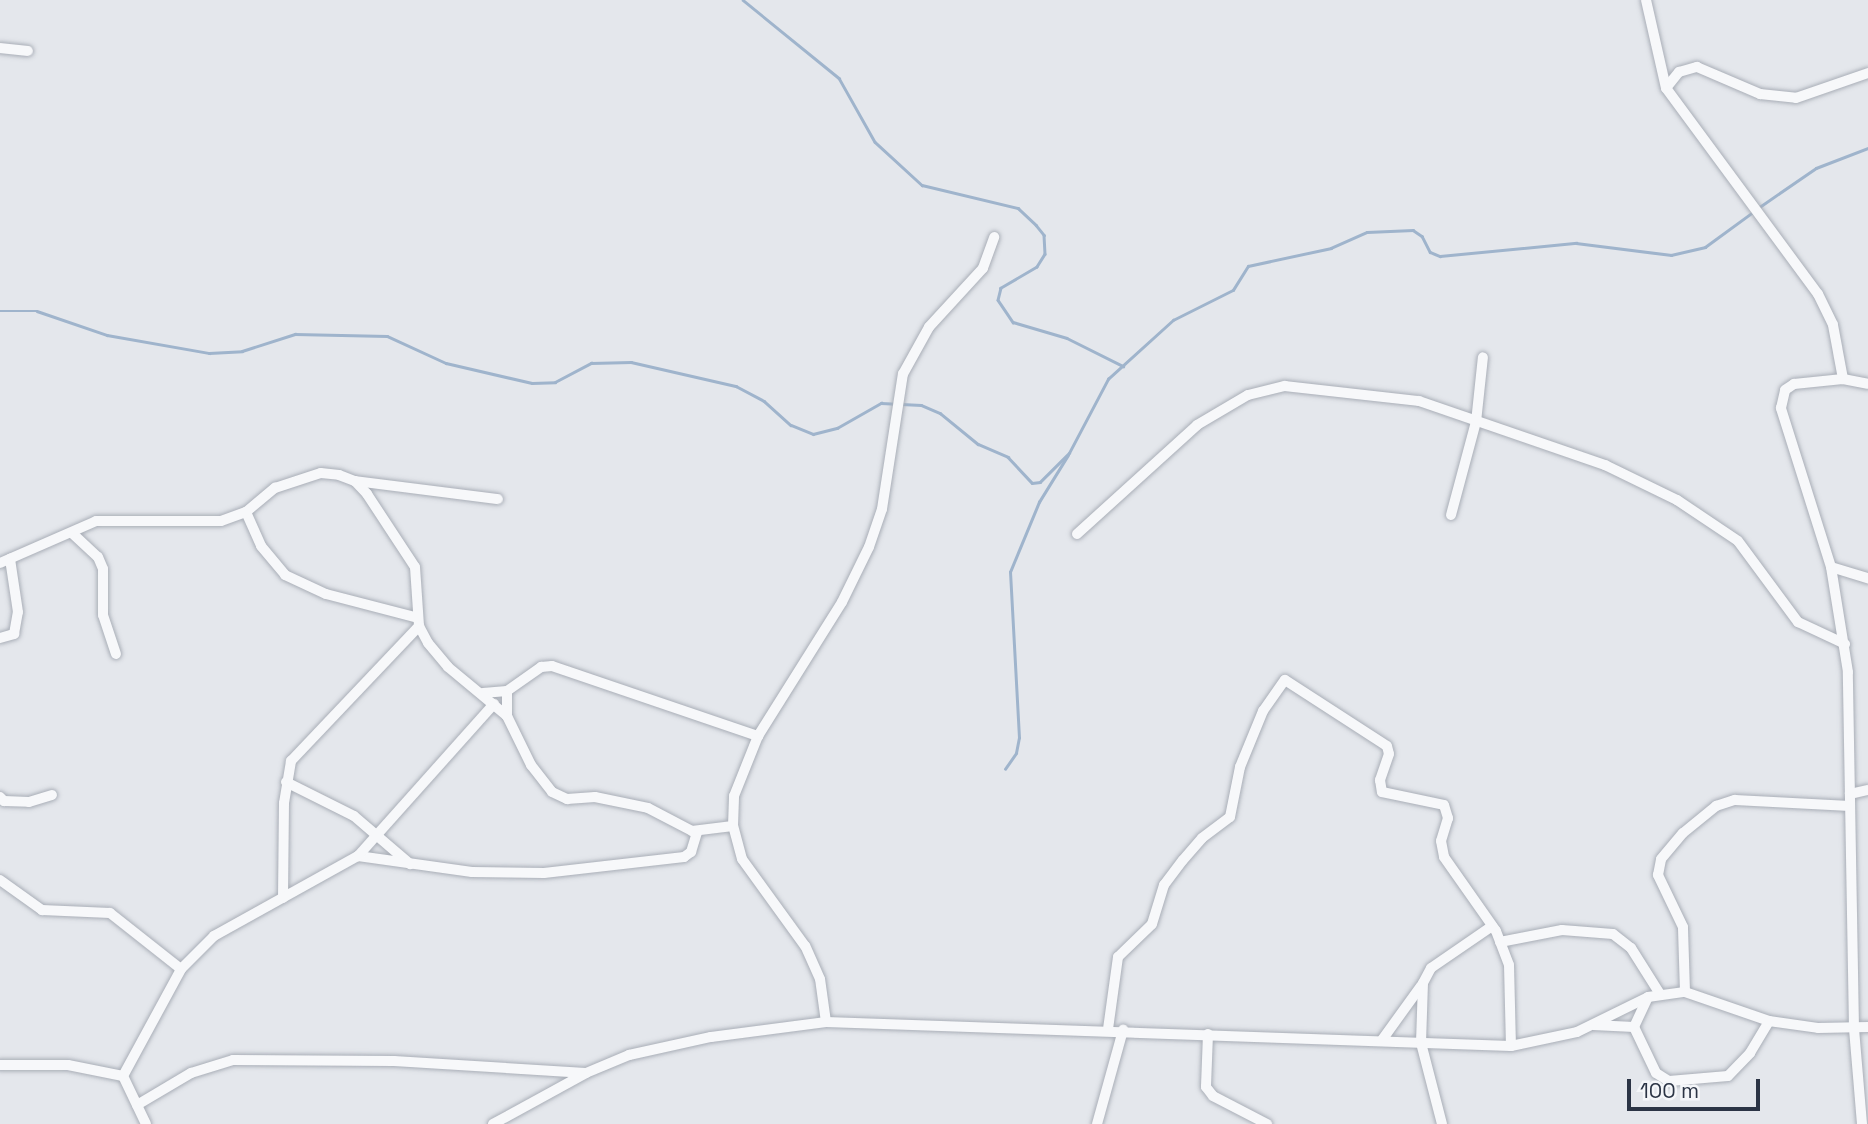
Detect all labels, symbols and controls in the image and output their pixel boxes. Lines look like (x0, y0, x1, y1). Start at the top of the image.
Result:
scale bar (1630, 1064, 1763, 1108)
text: 100 m (1640, 1077, 1699, 1104)

